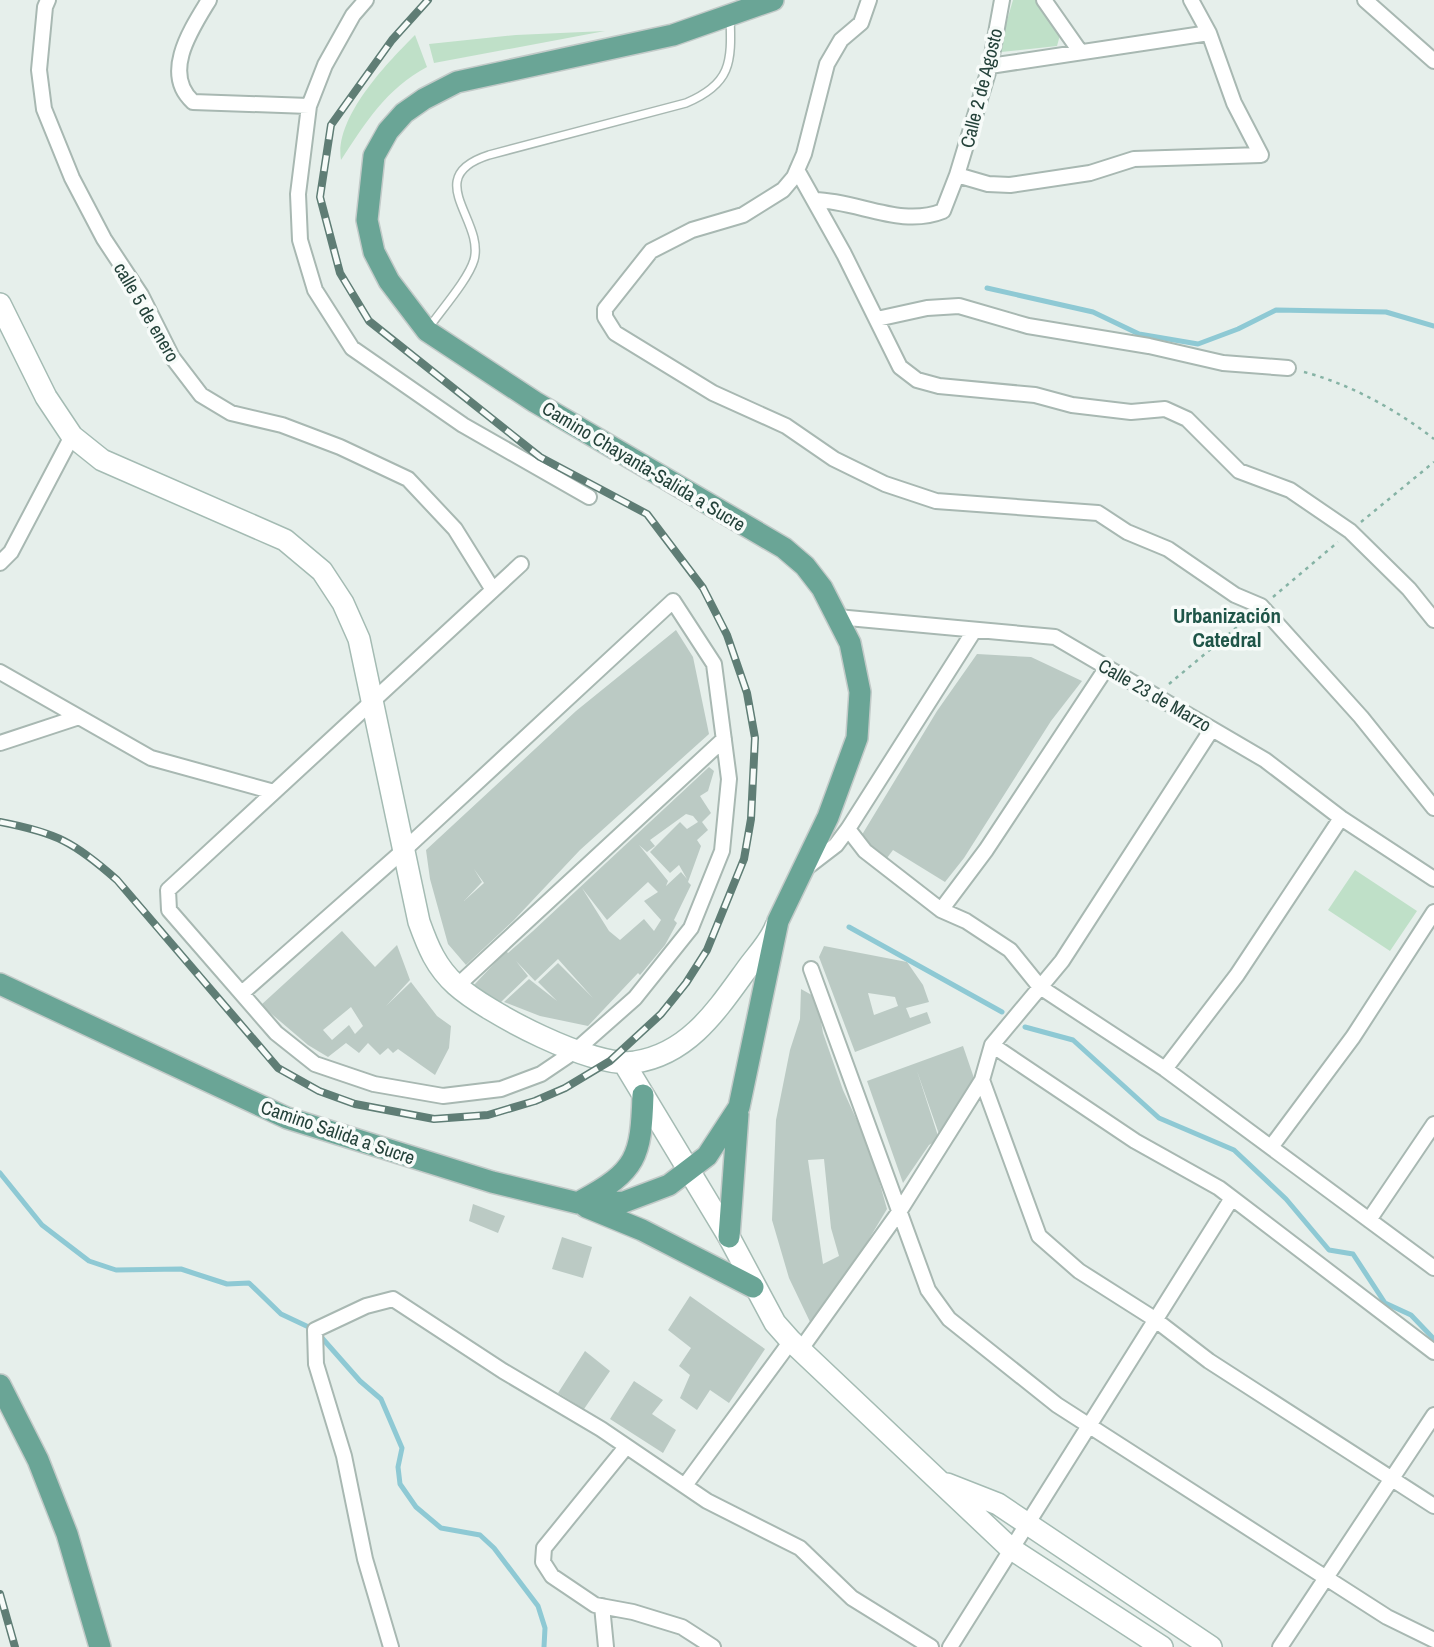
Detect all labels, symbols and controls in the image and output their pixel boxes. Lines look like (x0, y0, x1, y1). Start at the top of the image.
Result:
street label: Calle 2 de Agosto (954, 26, 1008, 150)
street label: calle 5 de enero (108, 257, 186, 367)
street label: Camino Chayanta-Salida a Sucre (537, 395, 751, 537)
district label: Urbanización Catedral (1173, 601, 1281, 654)
street label: Calle 23 de Marzo (1094, 652, 1216, 738)
street label: Camino Salida a Sucre (258, 1093, 418, 1171)

